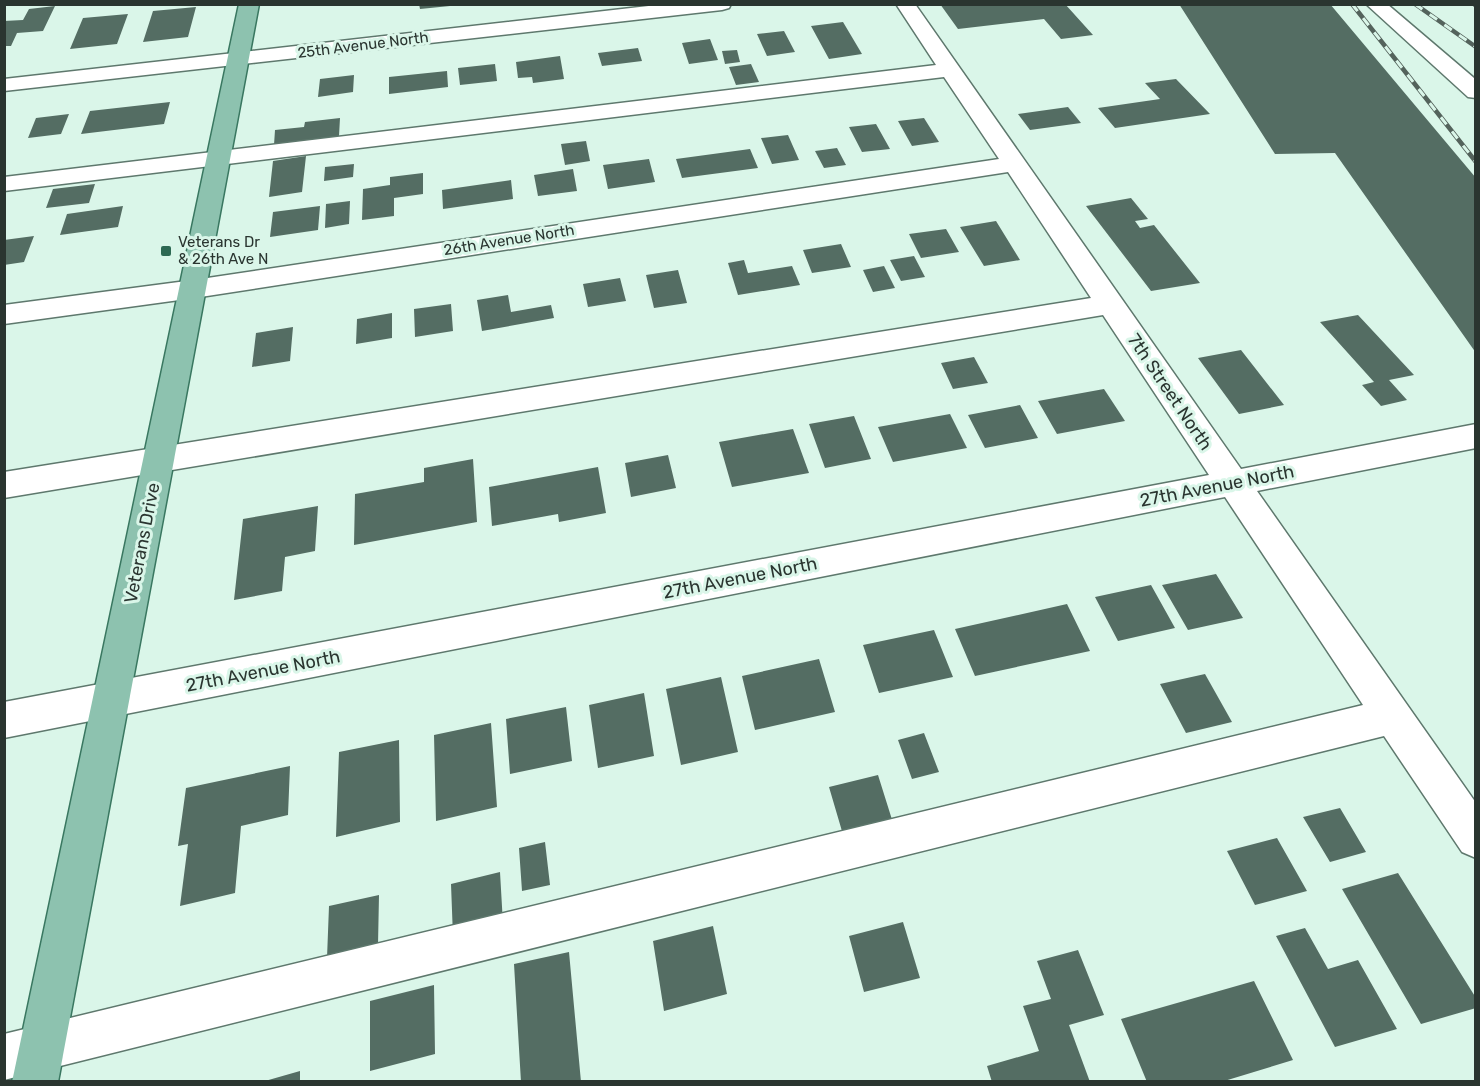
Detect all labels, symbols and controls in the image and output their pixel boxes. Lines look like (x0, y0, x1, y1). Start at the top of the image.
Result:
street label: 25th Avenue North (296, 28, 430, 62)
street label: 26th Avenue North (442, 221, 576, 259)
place label: Veterans Dr & 26th Ave N (178, 233, 268, 268)
marker: Veterans Dr & 26th Ave N (159, 244, 173, 258)
street label: 7th Street North (1123, 330, 1217, 454)
street label: 27th Avenue North (1138, 460, 1296, 512)
street label: Veterans Drive (120, 481, 164, 605)
street label: 27th Avenue North (661, 552, 819, 604)
street label: 27th Avenue North (184, 645, 342, 697)

